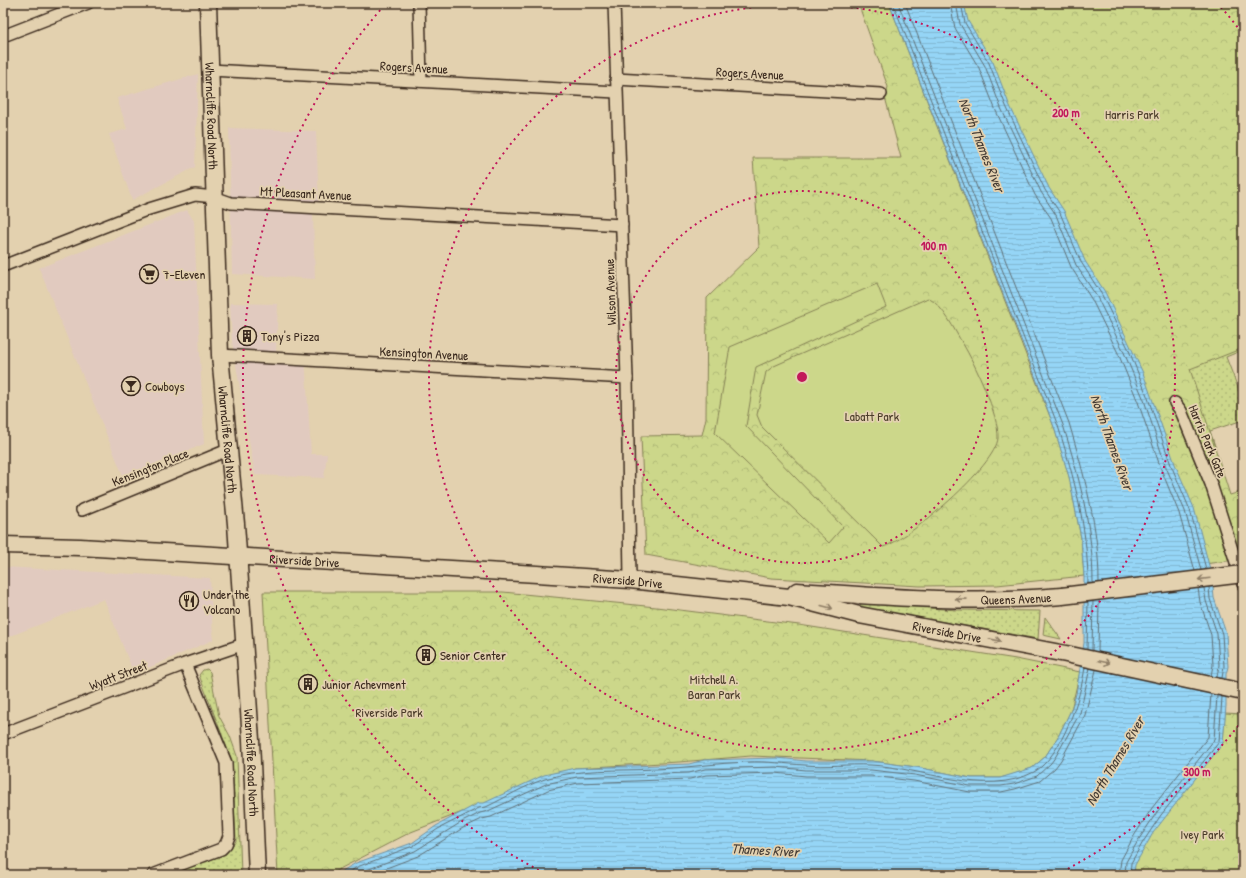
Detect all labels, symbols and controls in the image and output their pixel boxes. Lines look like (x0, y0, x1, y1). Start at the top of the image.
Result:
street label: Rogers Avenue (380, 56, 448, 78)
street label: Wharncliffe Road North (201, 62, 223, 170)
street label: Rogers Avenue (716, 62, 784, 84)
water label: North Thames River (955, 95, 1011, 196)
text: 200 m (1052, 104, 1080, 121)
park label: Harris Park (1105, 105, 1160, 123)
street label: Mt Pleasant Avenue (260, 182, 352, 204)
text: 100 m (921, 237, 947, 254)
street label: Wilson Avenue (600, 258, 620, 326)
supermarket icon: 7-Eleven (138, 263, 160, 285)
place label: 7-Eleven (163, 265, 205, 283)
building icon: Tony's Pizza (236, 325, 258, 347)
place label: Tony's Pizza (261, 327, 319, 345)
street label: Kensington Avenue (379, 342, 469, 364)
centre of rings (795, 370, 809, 384)
bar icon: Cowboys (120, 375, 142, 397)
place label: Cowboys (145, 377, 184, 395)
street label: Wharncliffe Road North (214, 385, 242, 494)
water label: North Thames River (1086, 392, 1139, 494)
street label: Harris Park Gate (1185, 402, 1231, 480)
park label: Labatt Park (845, 407, 900, 425)
street label: Kensington Place (109, 443, 191, 491)
street label: Riverside Drive (269, 549, 340, 571)
street label: Riverside Drive (593, 569, 664, 592)
one-way arrow (1198, 575, 1211, 583)
place label: Under the Volcano (203, 585, 249, 618)
street label: Queens Avenue (980, 588, 1052, 609)
restaurant icon: Under the Volcano (178, 590, 200, 612)
one-way arrow (955, 596, 968, 603)
one-way arrow (820, 603, 833, 611)
street label: Riverside Drive (911, 616, 983, 647)
one-way arrow (988, 636, 1001, 644)
building icon: Senior Center (415, 644, 437, 666)
place label: Senior Center (440, 646, 506, 664)
street label: Wyatt Street (86, 656, 150, 694)
one-way arrow (1097, 658, 1110, 666)
park label: Mitchell A. Baran Park (688, 670, 741, 703)
building icon: Junior Achevment (297, 673, 319, 695)
place label: Junior Achevment (322, 675, 406, 693)
park label: Riverside Park (355, 703, 423, 721)
street label: Wharncliffe Road North (240, 708, 263, 817)
water label: North Thames River (1081, 712, 1149, 809)
text: 300 m (1183, 763, 1211, 780)
park label: Ivey Park (1180, 825, 1224, 843)
water label: Thames River (731, 838, 801, 861)

